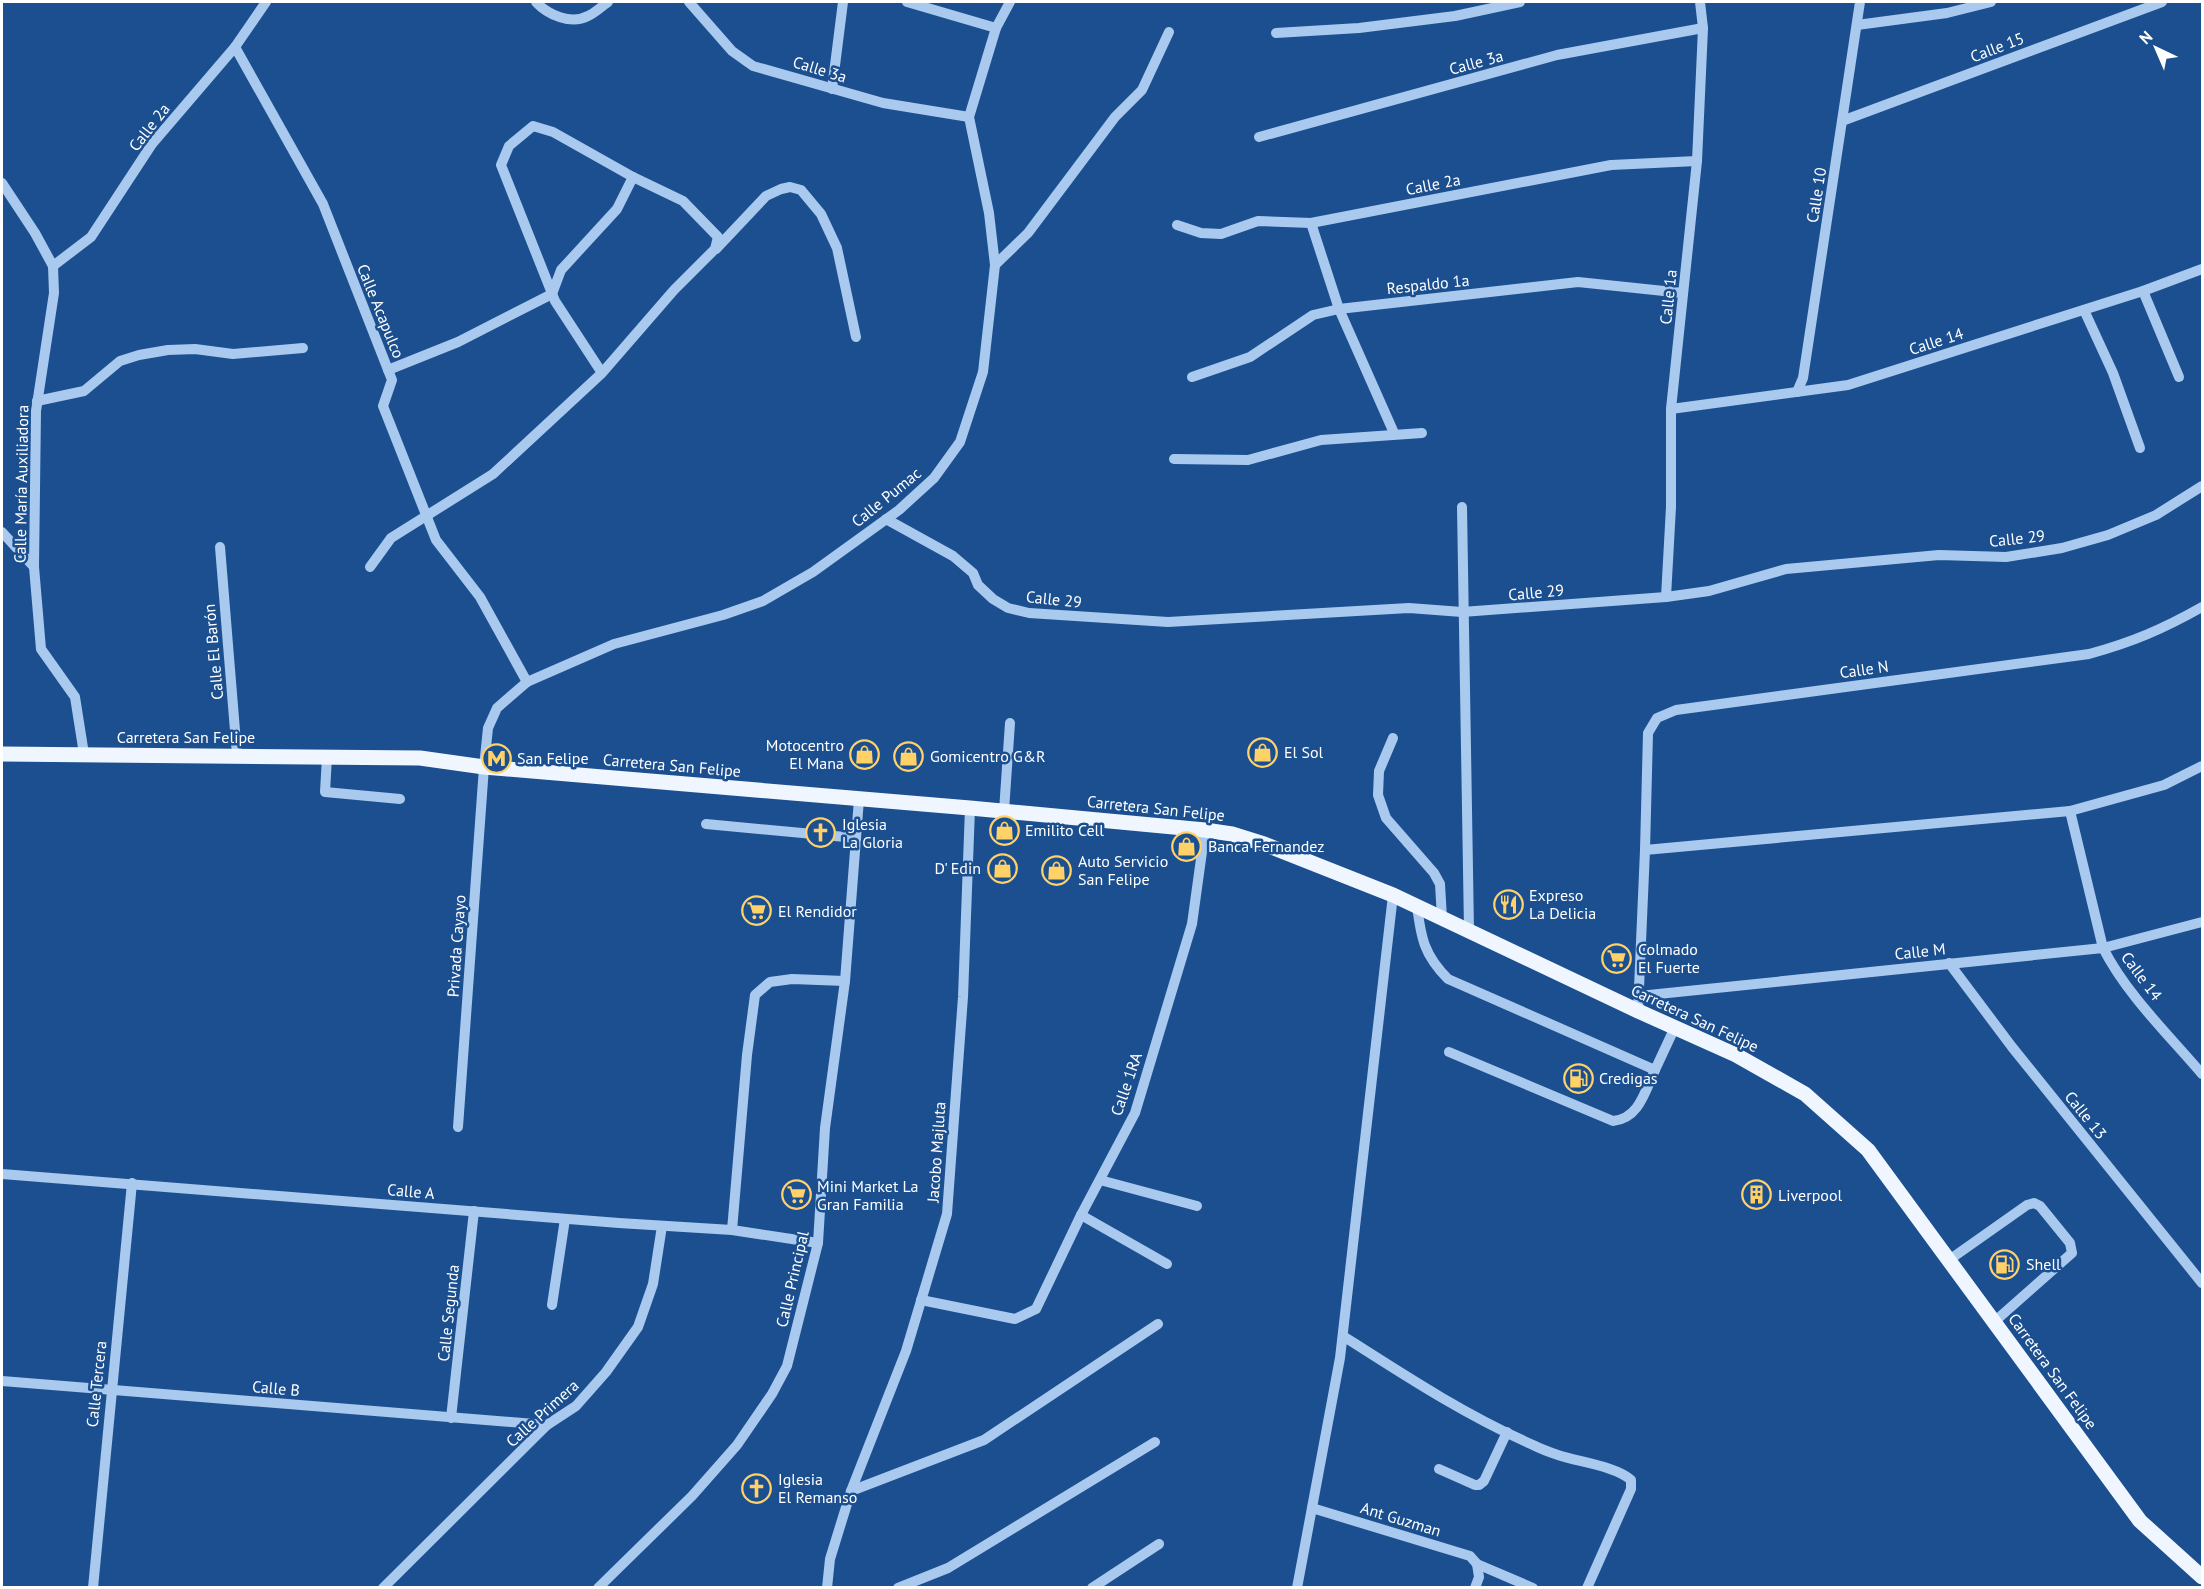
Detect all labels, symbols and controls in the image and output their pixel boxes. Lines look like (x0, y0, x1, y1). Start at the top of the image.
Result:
north arrow (2126, 18, 2186, 78)
text: N (2135, 26, 2156, 48)
street label: Calle 15 (1967, 28, 2027, 66)
street label: Calle 3a (1447, 45, 1505, 79)
street label: Calle 3a (791, 51, 849, 87)
street label: Calle 2a (124, 99, 174, 155)
street label: Calle 10 (1802, 166, 1830, 224)
street label: Calle 2a (1404, 169, 1462, 199)
street label: Calle Acapulco (353, 261, 409, 361)
street label: Calle 1a (1655, 269, 1681, 325)
street label: Respaldo 1a (1386, 270, 1470, 298)
street label: Calle 14 (1906, 323, 1966, 359)
street label: Calle María Auxiliadora (10, 405, 32, 563)
street label: Calle Pumac (847, 463, 925, 531)
street label: Calle 29 (1988, 525, 2046, 551)
street label: Calle 29 (1507, 580, 1565, 604)
street label: Calle 29 (1025, 586, 1083, 612)
street label: Calle El Barón (199, 603, 227, 701)
street label: Calle N (1838, 656, 1890, 682)
street label: Carretera San Felipe (117, 727, 255, 747)
place label: Motocentro El Mana (766, 735, 844, 773)
shop icon: El Sol (1247, 736, 1279, 768)
shop icon: Motocentro El Mana (849, 738, 881, 770)
shop icon: Gomicentro G&R (893, 740, 925, 772)
metro station icon: San Felipe (480, 742, 512, 774)
place label: El Sol (1284, 742, 1324, 762)
place label: Gomicentro G&R (930, 746, 1045, 766)
place label: San Felipe (517, 748, 589, 768)
street label: Carretera San Felipe (602, 749, 742, 781)
street label: Carretera San Felipe (1086, 791, 1226, 825)
place label: Iglesia La Gloria (842, 814, 903, 852)
shop icon: Emilito Cell (988, 814, 1020, 846)
church icon: Iglesia La Gloria (805, 817, 837, 849)
place label: Emilito Cell (1025, 820, 1104, 840)
shop icon: Banca Fernandez (1171, 830, 1203, 862)
place label: Banca Fernandez (1208, 836, 1324, 856)
place label: Auto Servicio San Felipe (1078, 851, 1168, 889)
shop icon: D' Edin (986, 852, 1018, 884)
shop icon: Auto Servicio San Felipe (1041, 854, 1073, 886)
place label: D' Edin (935, 858, 981, 878)
place label: Expreso La Delicia (1529, 885, 1596, 923)
restaurant icon: Expreso La Delicia (1492, 888, 1524, 920)
street label: Privada Cayayo (442, 894, 470, 998)
supermarket icon: El Rendidor (741, 895, 773, 927)
place label: El Rendidor (778, 901, 857, 921)
street label: Calle M (1893, 938, 1947, 964)
place label: Colmado El Fuerte (1638, 939, 1700, 977)
supermarket icon: Colmado El Fuerte (1601, 942, 1633, 974)
street label: Calle 14 (2117, 948, 2167, 1005)
street label: Carretera San Felipe (1628, 980, 1762, 1056)
street label: Calle 1RA (1106, 1049, 1146, 1118)
fuel station icon: Credigas (1562, 1062, 1594, 1094)
place label: Credigas (1599, 1068, 1658, 1088)
street label: Calle 13 (2061, 1087, 2111, 1143)
street label: Jacobo Majluta (922, 1101, 949, 1204)
place label: Mini Market La Gran Familia (817, 1176, 918, 1214)
street label: Calle A (387, 1179, 436, 1203)
supermarket icon: Mini Market La Gran Familia (780, 1179, 812, 1211)
building icon: Liverpool (1741, 1179, 1773, 1211)
place label: Liverpool (1778, 1185, 1842, 1205)
street label: Calle Principal (771, 1229, 813, 1329)
fuel station icon: Shell (1989, 1248, 2021, 1280)
place label: Shell (2026, 1254, 2061, 1274)
street label: Calle Segunda (433, 1263, 463, 1363)
street label: Carretera San Felipe (2004, 1309, 2102, 1433)
street label: Calle Tercera (82, 1340, 110, 1428)
street label: Calle Primera (501, 1375, 583, 1451)
street label: Calle B (251, 1376, 301, 1400)
place label: Iglesia El Remanso (778, 1469, 857, 1507)
church icon: Iglesia El Remanso (741, 1472, 773, 1504)
street label: Ant Guzman (1358, 1497, 1444, 1541)

